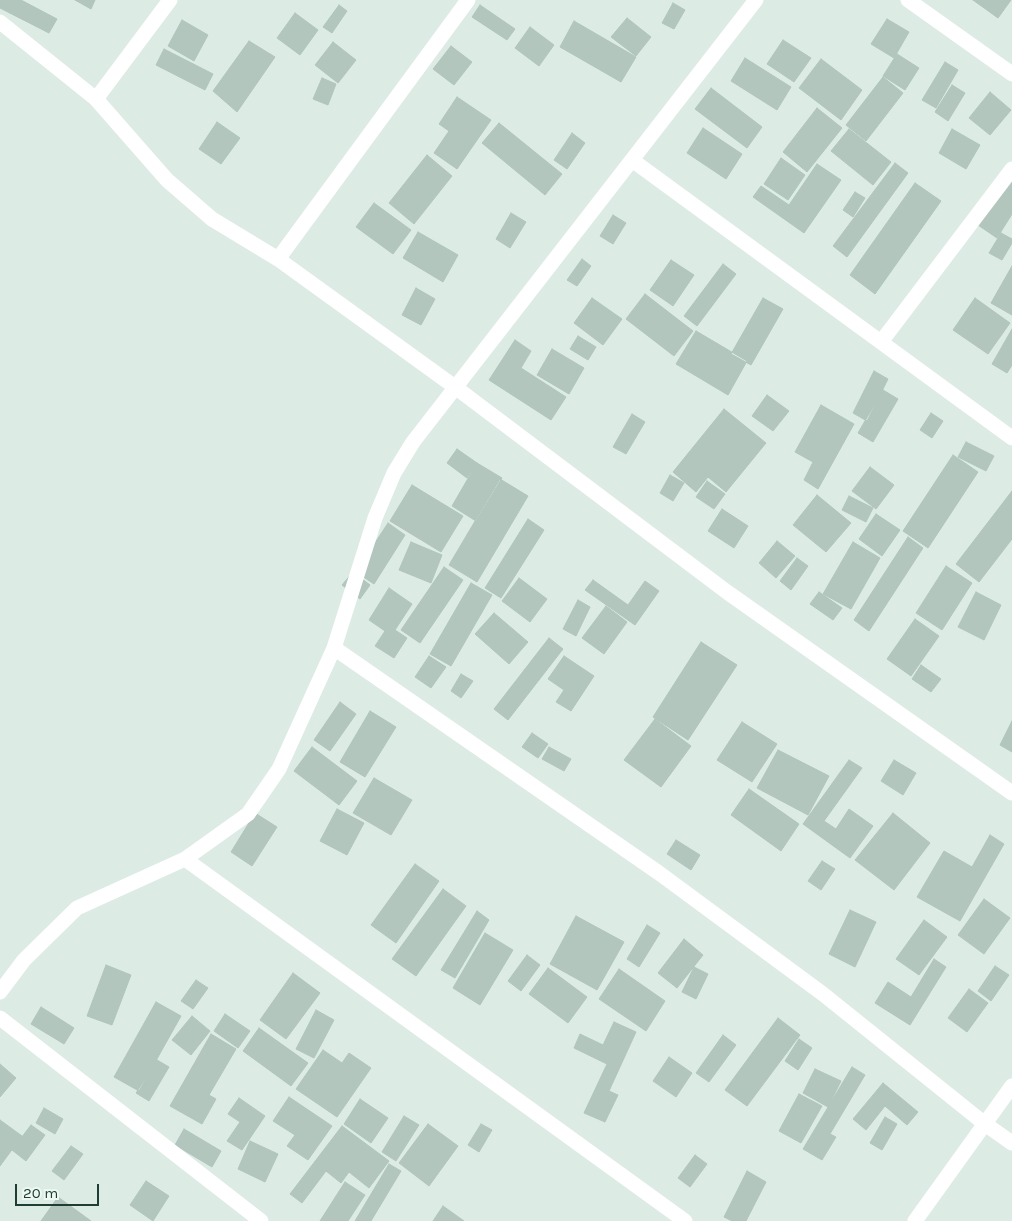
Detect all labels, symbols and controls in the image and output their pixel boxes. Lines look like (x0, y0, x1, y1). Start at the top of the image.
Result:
scale bar (18, 1174, 101, 1206)
text: 20 m (23, 1184, 58, 1202)

